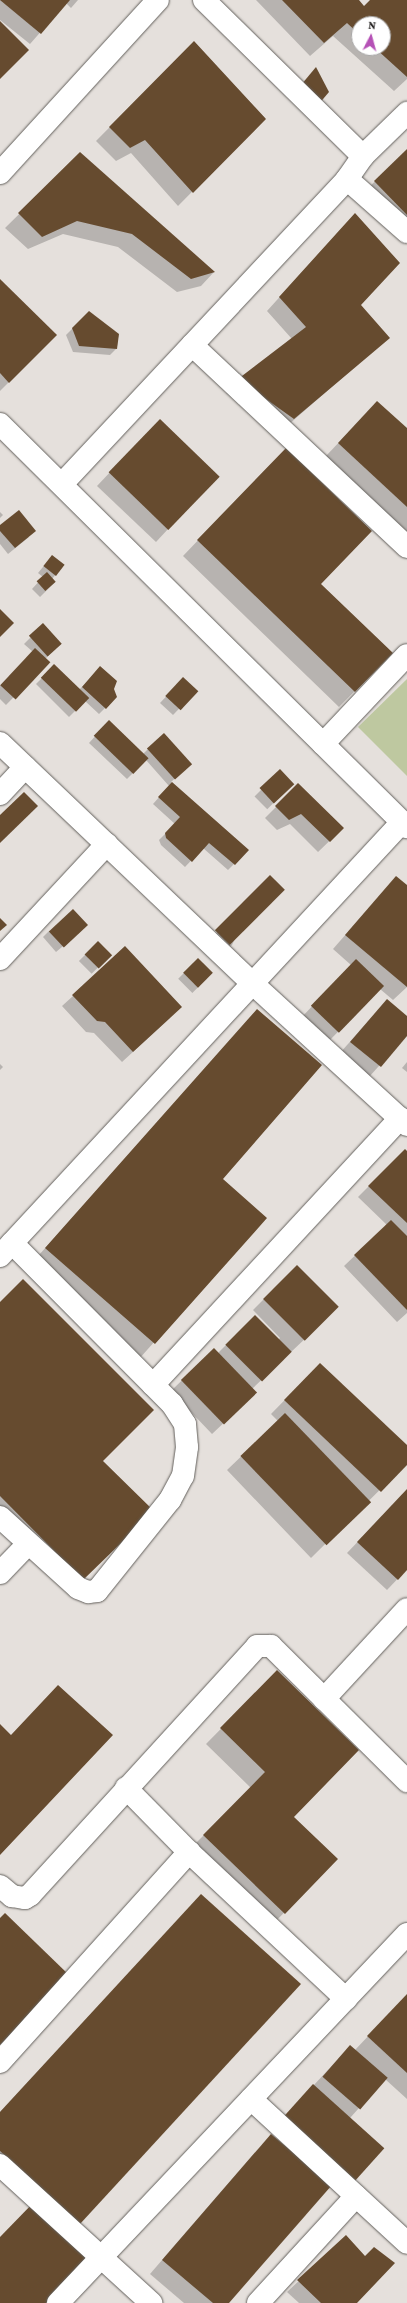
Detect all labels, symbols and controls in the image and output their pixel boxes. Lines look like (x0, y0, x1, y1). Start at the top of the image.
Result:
north arrow (351, 16, 391, 56)
text: N (368, 19, 377, 31)

